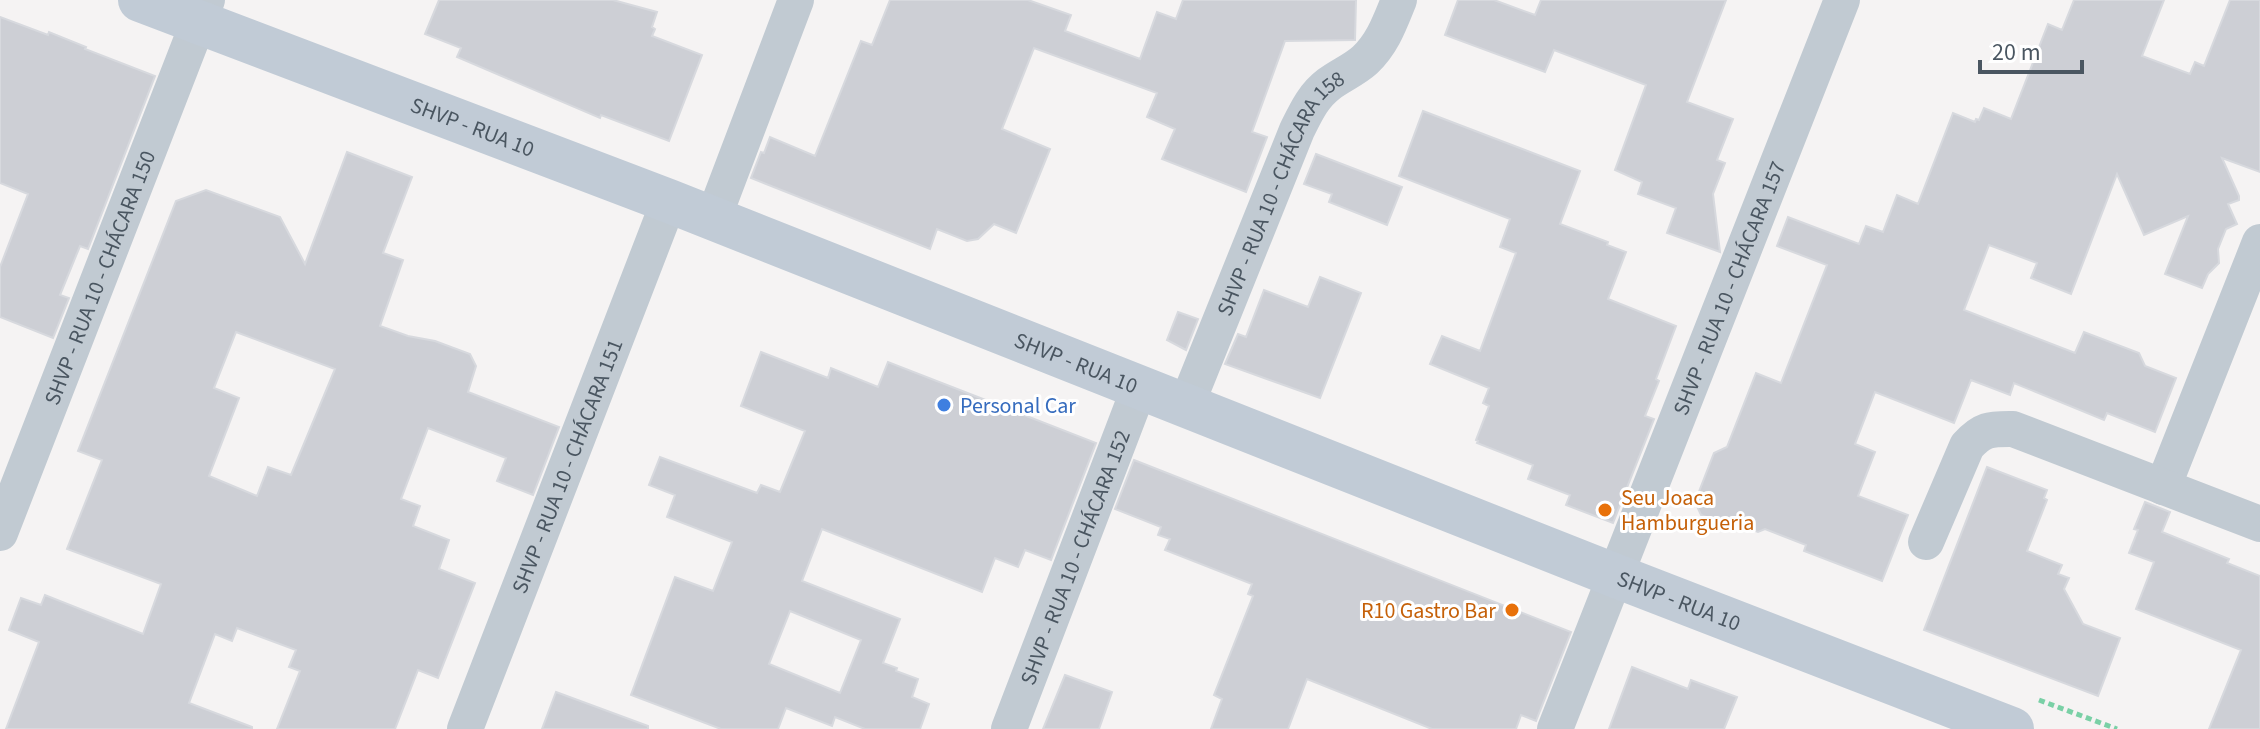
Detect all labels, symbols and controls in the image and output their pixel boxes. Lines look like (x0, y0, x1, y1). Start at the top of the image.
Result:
scale bar (1980, 24, 2082, 74)
text: 20 m (1992, 35, 2041, 70)
street label: SHVP - RUA 10 - CHÁCARA 158 (1209, 63, 1351, 321)
street label: SHVP - RUA 10 (406, 89, 539, 165)
street label: SHVP - RUA 10 - CHÁCARA 150 (36, 146, 164, 410)
street label: SHVP - RUA 10 - CHÁCARA 157 (1665, 156, 1794, 420)
street label: SHVP - RUA 10 (1010, 324, 1142, 402)
street label: SHVP - RUA 10 - CHÁCARA 151 (504, 334, 631, 598)
place label: Personal Car (960, 390, 1076, 422)
marker: Personal Car (935, 396, 953, 414)
street label: SHVP - RUA 10 - CHÁCARA 152 (1012, 425, 1139, 690)
place label: Seu Joaca Hamburgueria (1621, 482, 1754, 539)
marker: Seu Joaca Hamburgueria (1596, 501, 1614, 519)
street label: SHVP - RUA 10 (1612, 563, 1745, 640)
place label: R10 Gastro Bar (1361, 595, 1496, 627)
marker: R10 Gastro Bar (1503, 601, 1521, 619)

